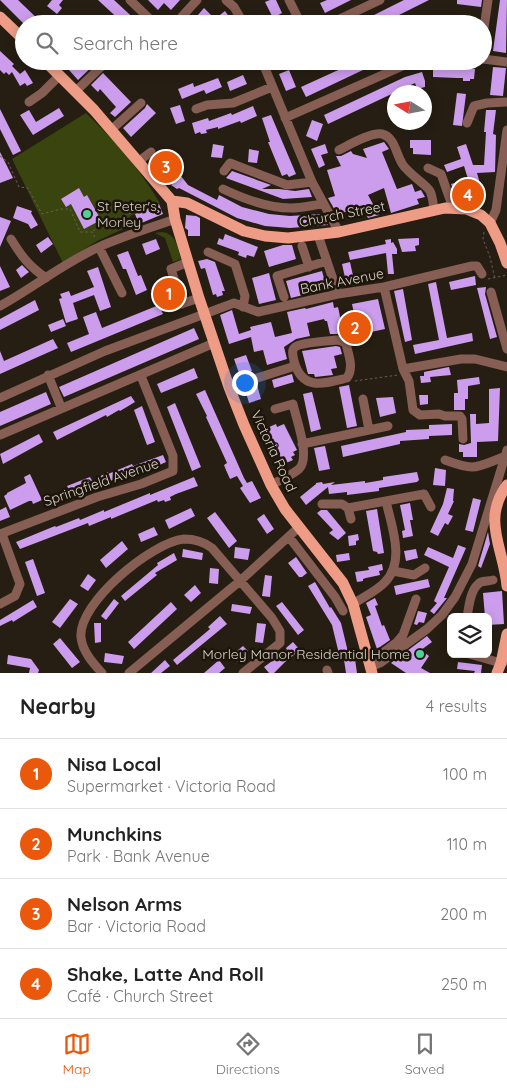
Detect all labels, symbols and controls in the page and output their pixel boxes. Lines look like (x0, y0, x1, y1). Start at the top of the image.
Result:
search box (15, 15, 492, 70)
icon: search (33, 29, 61, 57)
text: Search here (73, 31, 178, 55)
north arrow (387, 85, 432, 130)
pin: 3 (150, 148, 182, 186)
pin: 4 (452, 176, 484, 214)
place label: St Peter's, Morley (97, 197, 160, 231)
street label: Church Street (297, 197, 387, 231)
marker: St Peter's, Morley (81, 208, 93, 220)
street label: Bank Avenue (299, 264, 385, 298)
pin: 1 (153, 275, 185, 313)
pin: 2 (339, 309, 371, 347)
your location (232, 370, 258, 396)
street label: Victoria Road (247, 407, 301, 495)
street label: Springfield Avenue (41, 454, 161, 510)
map controls (447, 613, 492, 658)
button: layers (447, 613, 492, 658)
place label: Morley Manor Residential Home (202, 645, 410, 663)
marker: Morley Manor Residential Home (414, 648, 426, 660)
text: Nearby (20, 693, 96, 719)
text: 4 results (426, 696, 487, 716)
text: Nisa Local (67, 752, 162, 776)
text: 1 (33, 764, 39, 784)
text: 100 m (443, 764, 487, 784)
text: Supermarket · Victoria Road (67, 776, 276, 796)
text: Munchkins (67, 822, 162, 846)
text: 2 (31, 834, 41, 854)
text: 110 m (447, 834, 487, 854)
text: Park · Bank Avenue (67, 846, 210, 866)
text: Nelson Arms (67, 892, 182, 916)
text: 3 (32, 904, 40, 924)
text: 200 m (440, 904, 487, 924)
text: Bar · Victoria Road (67, 916, 206, 936)
text: Shake, Latte And Roll (67, 962, 264, 986)
text: 4 (31, 974, 41, 994)
text: 250 m (441, 974, 487, 994)
text: Café · Church Street (67, 986, 213, 1006)
tab: Map (62, 1030, 91, 1078)
tab: Directions (216, 1030, 280, 1078)
tab: Saved (405, 1030, 445, 1078)

